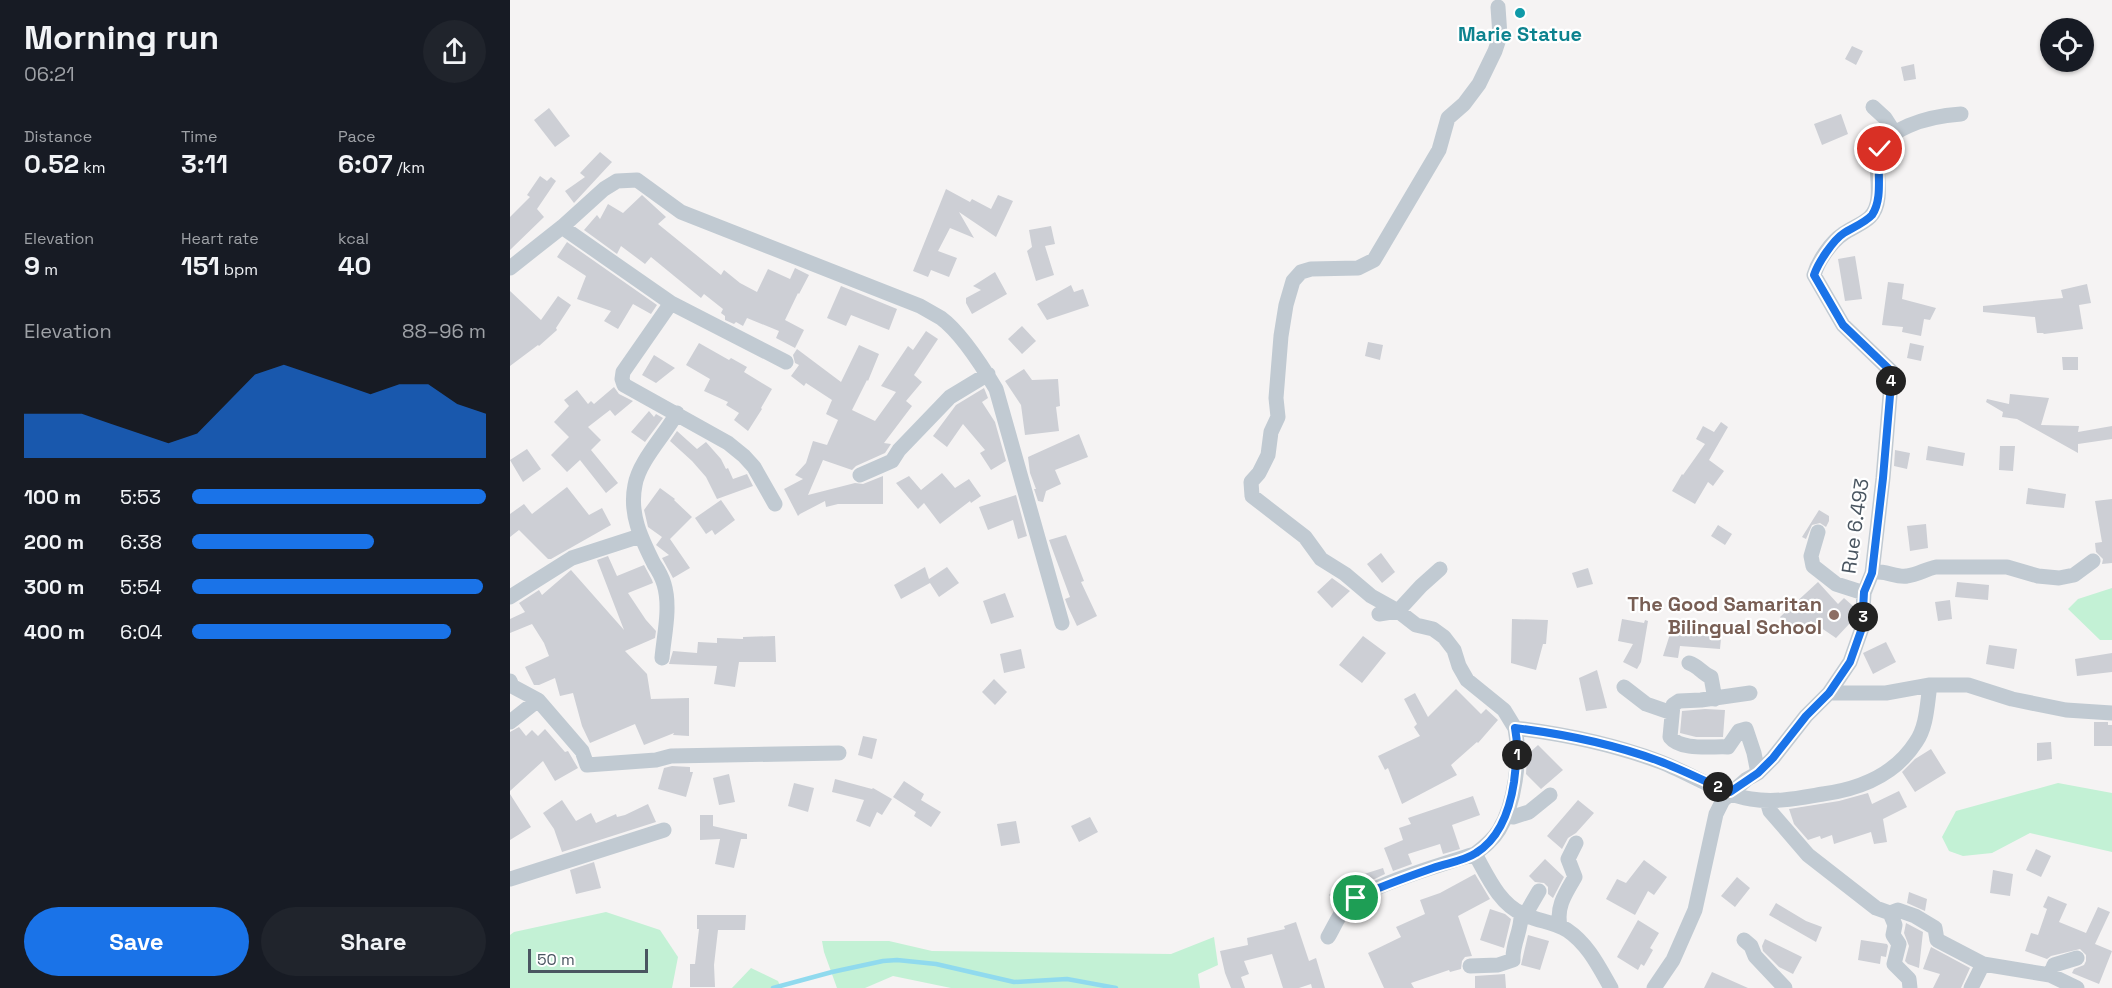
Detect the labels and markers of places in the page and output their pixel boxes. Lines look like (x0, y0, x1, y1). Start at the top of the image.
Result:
marker: Marie Statue (1513, 6, 1527, 20)
place label: Marie Statue (1458, 21, 1582, 47)
pin (1854, 123, 1905, 174)
pin: 4 (1876, 366, 1906, 396)
place label: The Good Samaritan Bilingual School (1627, 591, 1822, 640)
pin: 3 (1848, 602, 1878, 632)
marker: The Good Samaritan Bilingual School (1827, 608, 1841, 622)
pin: 1 (1502, 740, 1532, 770)
pin: 2 (1703, 772, 1733, 802)
pin (1330, 872, 1381, 923)

